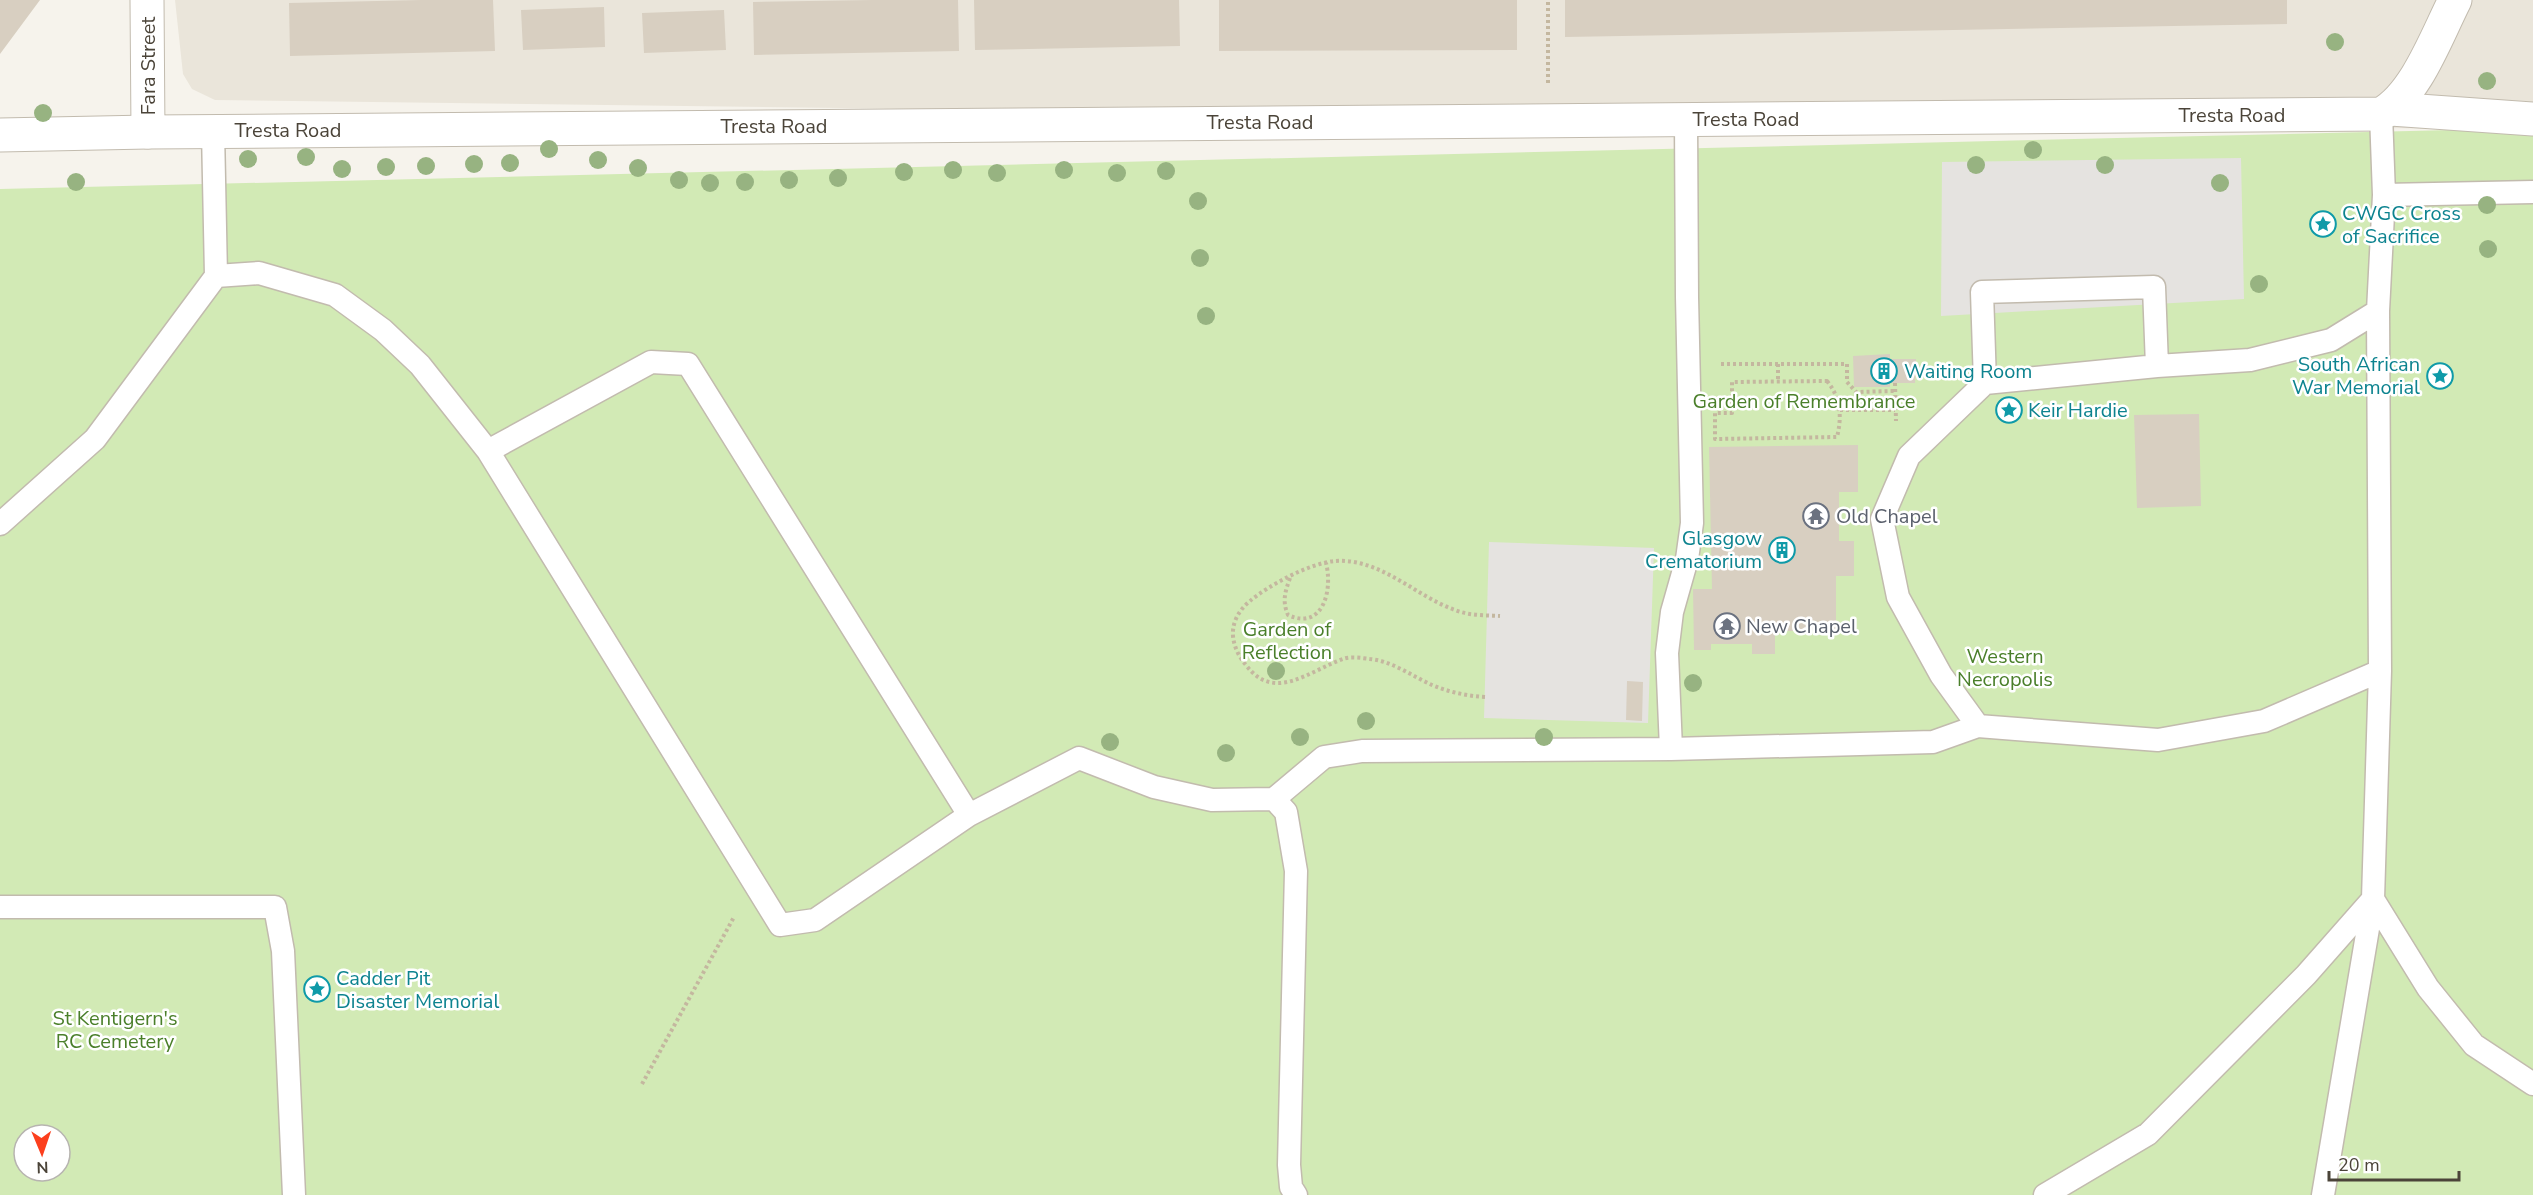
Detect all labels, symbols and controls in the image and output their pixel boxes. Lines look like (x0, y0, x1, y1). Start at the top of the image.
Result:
street label: Fara Street (135, 16, 162, 115)
street label: Tresta Road (2179, 102, 2285, 129)
street label: Tresta Road (1693, 106, 1799, 133)
street label: Tresta Road (1207, 109, 1313, 136)
street label: Tresta Road (721, 113, 827, 140)
street label: Tresta Road (235, 117, 341, 144)
place label: CWGC Cross of Sacrifice (2342, 200, 2461, 250)
place icon: CWGC Cross of Sacrifice (2308, 209, 2338, 239)
place label: South African War Memorial (2292, 351, 2420, 401)
building icon: Waiting Room (1869, 356, 1899, 386)
place label: Waiting Room (1904, 358, 2033, 385)
place icon: South African War Memorial (2425, 361, 2455, 391)
park label: Garden of Remembrance (1693, 388, 1915, 415)
place icon: Keir Hardie (1994, 395, 2024, 425)
place label: Keir Hardie (2028, 397, 2128, 424)
temple icon: Old Chapel (1801, 501, 1831, 531)
place label: Old Chapel (1836, 503, 1938, 530)
place label: Glasgow Crematorium (1645, 525, 1762, 575)
building icon: Glasgow Crematorium (1767, 535, 1797, 565)
temple icon: New Chapel (1712, 611, 1742, 641)
place label: New Chapel (1746, 613, 1857, 640)
park label: Garden of Reflection (1242, 616, 1332, 666)
park label: Western Necropolis (1957, 643, 2053, 693)
place label: Cadder Pit Disaster Memorial (336, 965, 499, 1015)
place icon: Cadder Pit Disaster Memorial (302, 974, 332, 1004)
park label: St Kentigern's RC Cemetery (52, 1005, 178, 1055)
north arrow (12, 1123, 72, 1183)
scale bar (2329, 1144, 2460, 1182)
text: 20 m (2338, 1153, 2380, 1177)
text: N (36, 1156, 49, 1178)

